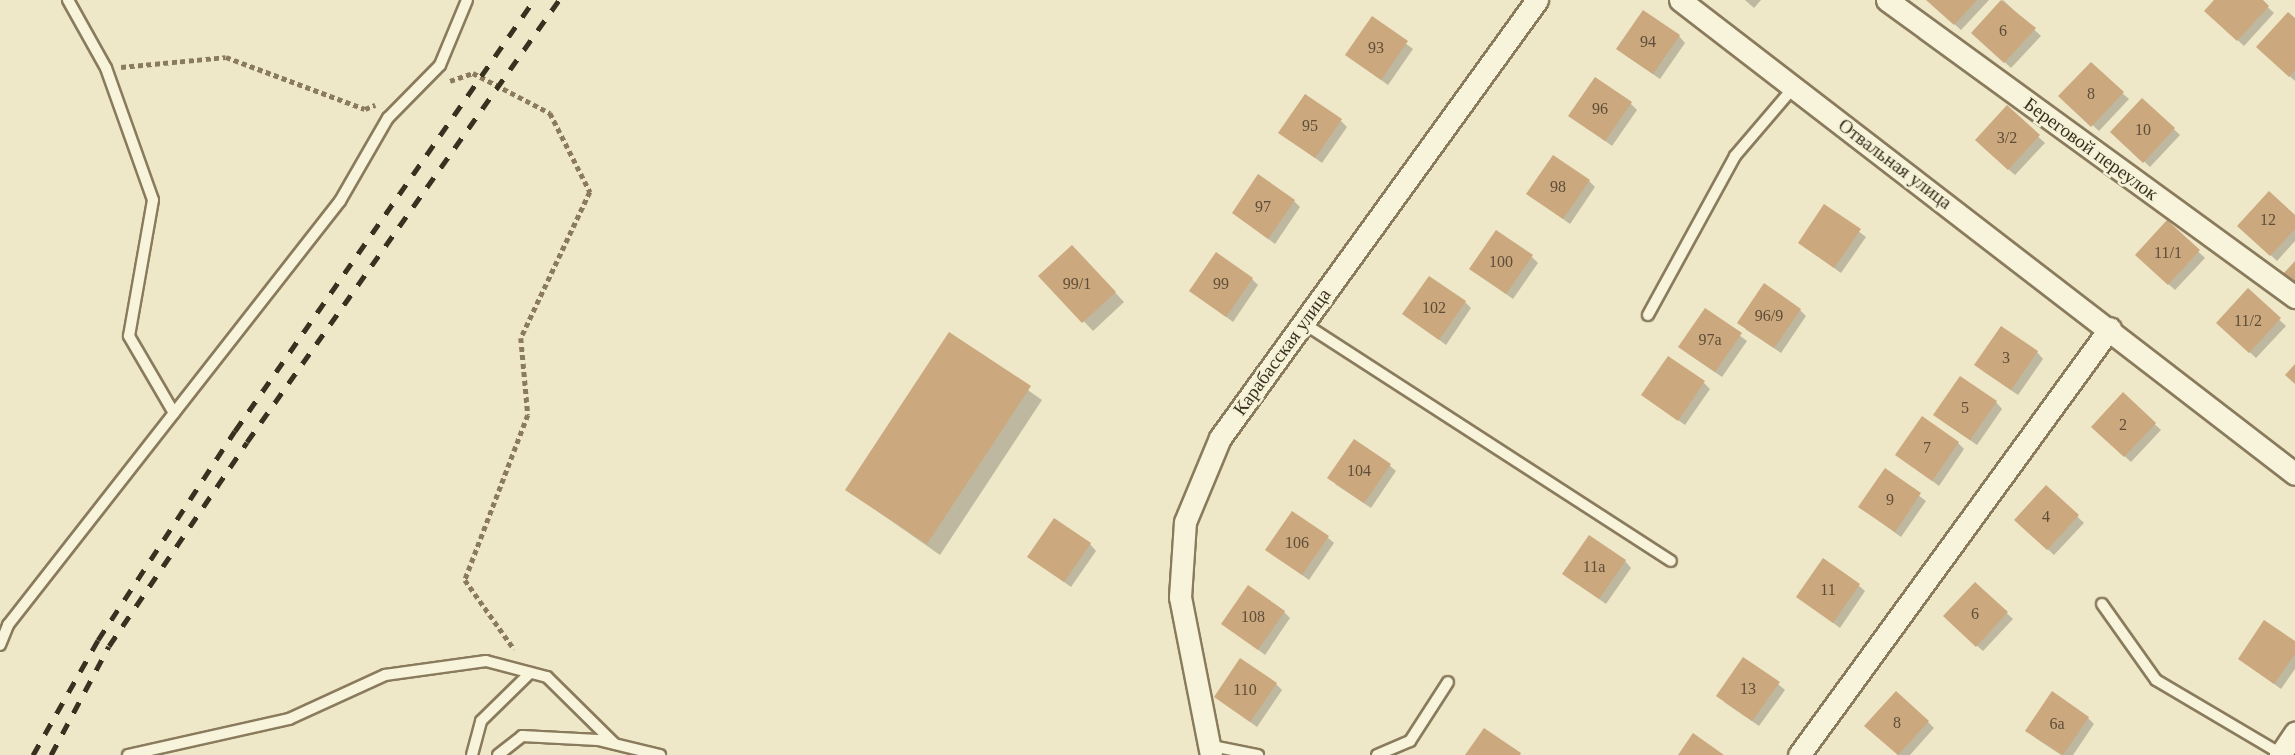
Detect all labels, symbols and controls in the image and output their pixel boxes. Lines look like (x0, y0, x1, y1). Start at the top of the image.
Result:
house number: 6 (1999, 21, 2007, 41)
house number: 94 (1640, 32, 1656, 52)
house number: 93 (1368, 38, 1384, 58)
house number: 8 (2087, 84, 2095, 104)
street label: Береговой переулок (2019, 93, 2163, 205)
house number: 96 (1592, 99, 1608, 119)
street label: Отвальная улица (1834, 114, 1956, 214)
house number: 95 (1302, 116, 1318, 136)
house number: 10 (2135, 120, 2151, 140)
house number: 3/2 (1997, 128, 2017, 148)
house number: 98 (1550, 177, 1566, 197)
house number: 97 (1255, 197, 1271, 217)
house number: 12 (2260, 210, 2276, 230)
house number: 11/1 (2154, 243, 2182, 263)
house number: 100 (1489, 252, 1513, 272)
house number: 99/1 (1063, 274, 1091, 294)
house number: 99 (1213, 274, 1229, 294)
street label: Карабасская улица (1228, 284, 1336, 420)
house number: 102 (1422, 298, 1446, 318)
house number: 96/9 (1755, 306, 1783, 326)
house number: 11/2 (2234, 311, 2262, 331)
house number: 97а (1698, 330, 1722, 350)
house number: 3 (2002, 348, 2010, 368)
house number: 5 (1961, 398, 1969, 418)
house number: 2 (2119, 415, 2127, 435)
house number: 7 (1923, 438, 1931, 458)
house number: 104 (1347, 461, 1371, 481)
house number: 9 (1886, 490, 1894, 510)
house number: 4 (2042, 507, 2050, 527)
house number: 106 (1285, 533, 1309, 553)
house number: 11а (1583, 557, 1605, 577)
house number: 11 (1820, 580, 1836, 600)
house number: 6 (1971, 604, 1979, 624)
house number: 108 (1241, 607, 1265, 627)
house number: 13 (1740, 679, 1756, 699)
house number: 110 (1233, 680, 1257, 700)
house number: 8 (1893, 713, 1901, 733)
house number: 6а (2049, 714, 2065, 734)

